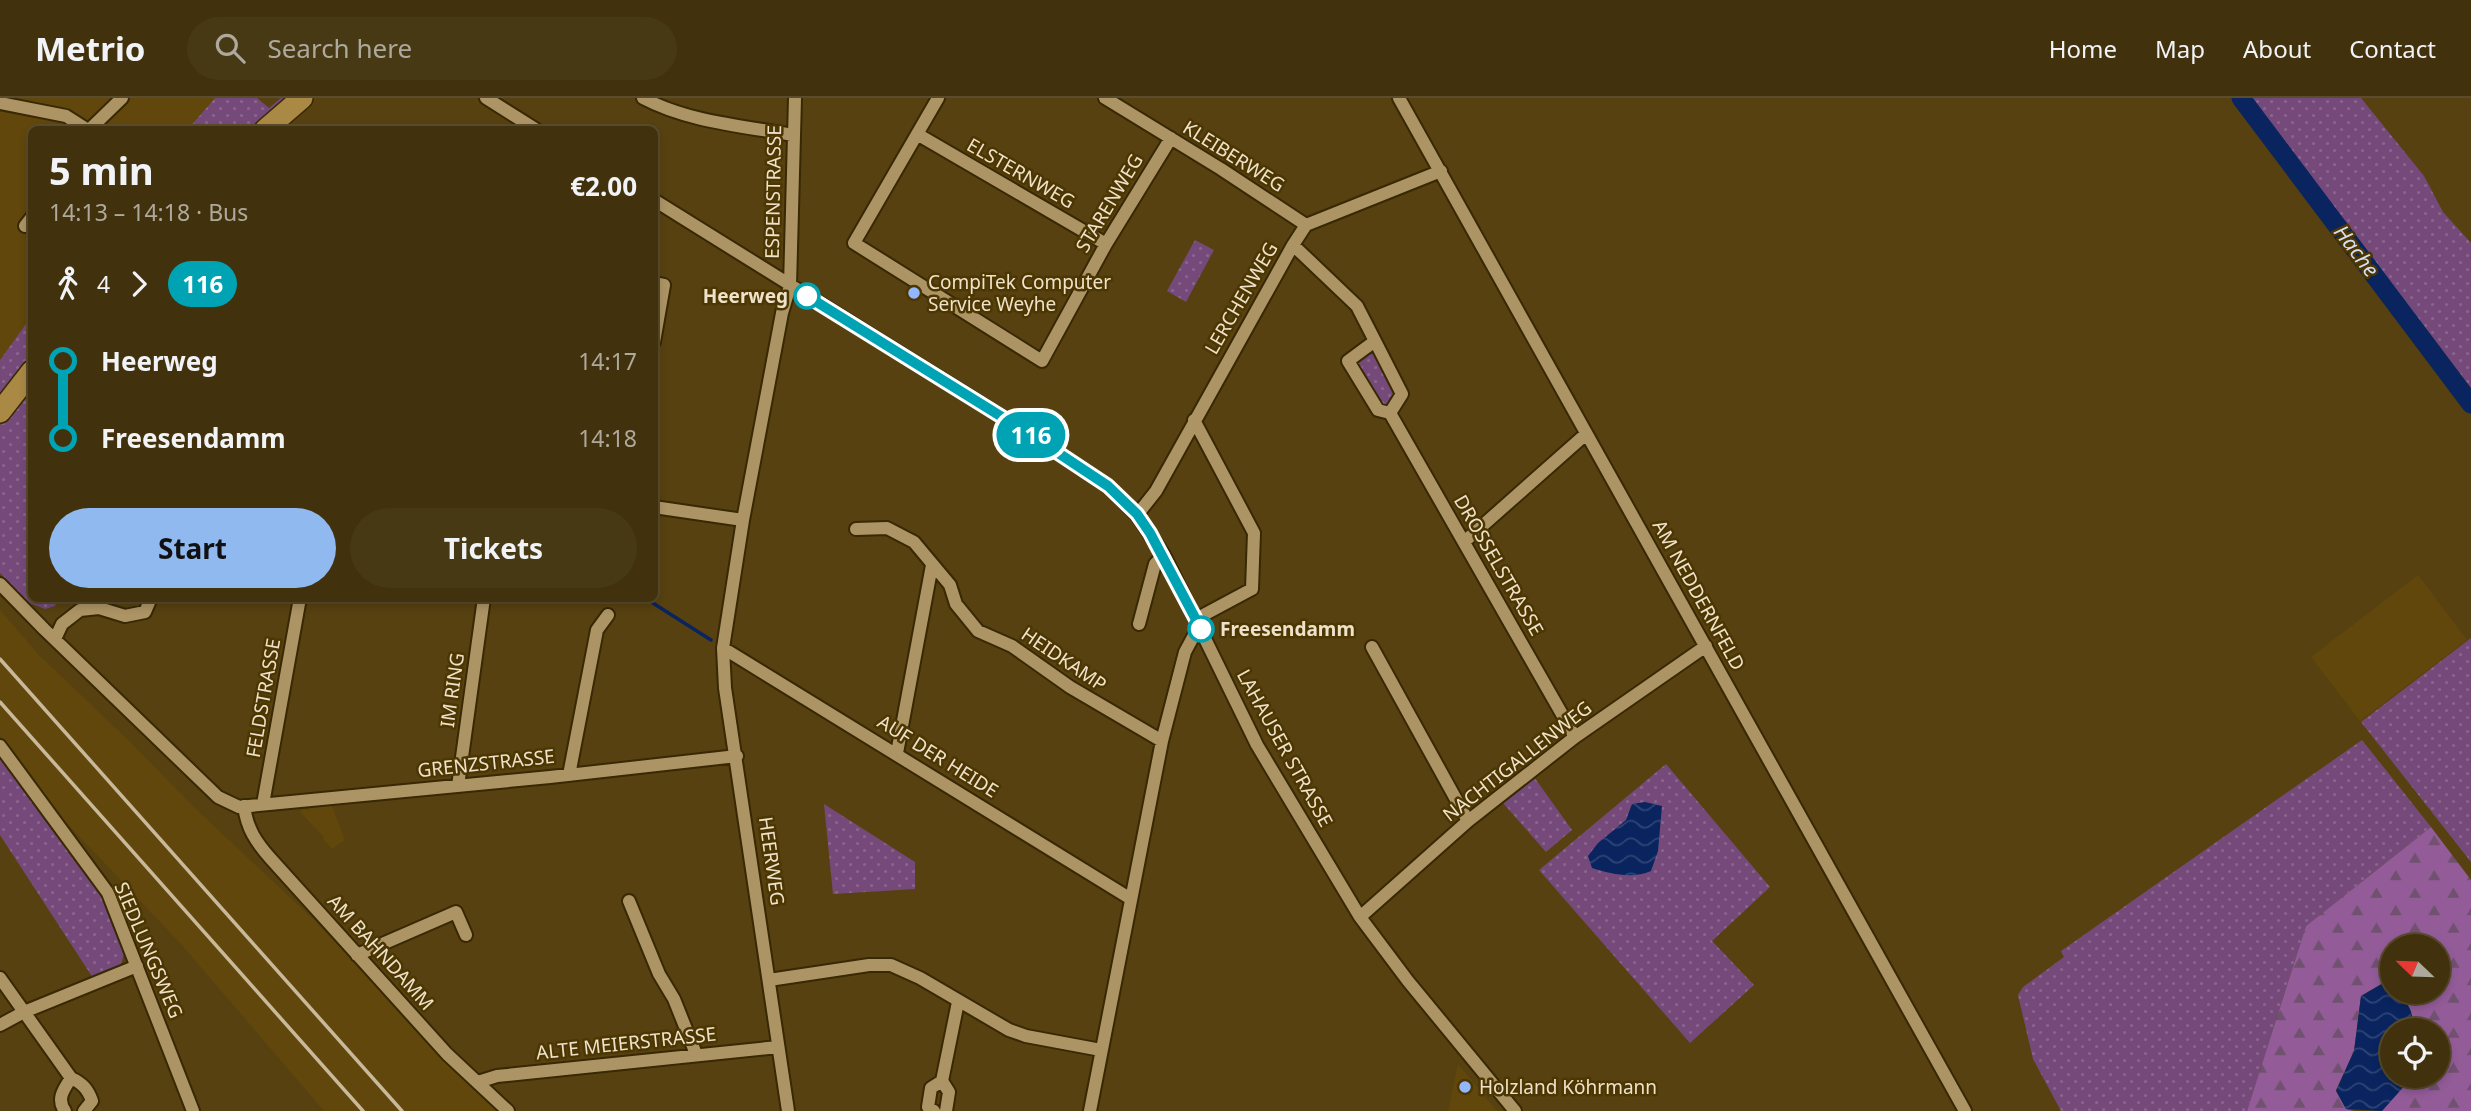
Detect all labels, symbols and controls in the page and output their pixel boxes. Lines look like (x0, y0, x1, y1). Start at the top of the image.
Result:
search box (187, 17, 677, 80)
text: Metrio (35, 26, 145, 71)
icon: search (211, 29, 249, 67)
text: Search here (267, 30, 412, 66)
text: Home (2049, 32, 2117, 65)
text: Map (2155, 32, 2205, 65)
text: About (2243, 32, 2311, 65)
text: Contact (2349, 32, 2436, 65)
street label: KLEIBERWEG (1178, 114, 1290, 198)
street label: ESPENSTRASSE (759, 125, 787, 259)
street label: ELSTERNWEG (962, 132, 1080, 214)
text: 5 min (49, 144, 154, 196)
street label: STARENWEG (1069, 149, 1149, 257)
text: €2.00 (570, 168, 637, 204)
text: 14:13 – 14:18 · Bus (49, 196, 248, 228)
water label: Hache (2328, 219, 2386, 282)
street label: LERCHENWEG (1198, 237, 1284, 359)
icon: walk (49, 265, 87, 303)
icon: forward (120, 265, 158, 303)
text: 116 (182, 267, 223, 300)
text: 4 (97, 268, 110, 300)
place label: CompiTek Computer Service Weyhe (928, 269, 1111, 317)
place label: Heerweg (703, 283, 788, 309)
marker: Heerweg (794, 283, 820, 309)
marker: CompiTek Computer Service Weyhe (906, 285, 922, 301)
text: Heerweg (101, 343, 218, 379)
text: 14:17 (578, 345, 637, 377)
line badge: 116 (991, 412, 1071, 458)
text: 116 (1010, 418, 1052, 451)
text: Freesendamm (101, 420, 286, 456)
text: 14:18 (578, 422, 637, 454)
street label: DROSSELSTRASSE (1448, 490, 1550, 640)
button: Start (49, 508, 336, 588)
button: Tickets (350, 508, 637, 588)
street label: AM NEDDERNFELD (1647, 515, 1751, 675)
marker: Freesendamm (1188, 616, 1214, 642)
place label: Freesendamm (1220, 616, 1355, 642)
street label: HEIDKAMP (1016, 621, 1112, 697)
street label: FELDSTRASSE (240, 636, 286, 760)
street label: IM RING (434, 651, 470, 729)
street label: LAHAUSER STRASSE (1231, 665, 1339, 831)
street label: NACHTIGALLENWEG (1437, 695, 1597, 827)
street label: AUF DER HEIDE (873, 709, 1003, 803)
street label: GRENZSTRASSE (416, 743, 556, 783)
street label: HEERWEG (753, 815, 791, 907)
street label: SIEDLUNGSWEG (109, 878, 189, 1022)
street label: AM BAHNDAMM (322, 889, 440, 1015)
north arrow (2380, 934, 2450, 1004)
map controls (2380, 934, 2450, 1088)
button: locate (2380, 1018, 2450, 1088)
street label: ALTE MEIERSTRASSE (535, 1021, 717, 1065)
place label: Holzland Köhrmann (1479, 1074, 1657, 1100)
marker: Holzland Köhrmann (1457, 1079, 1473, 1095)

